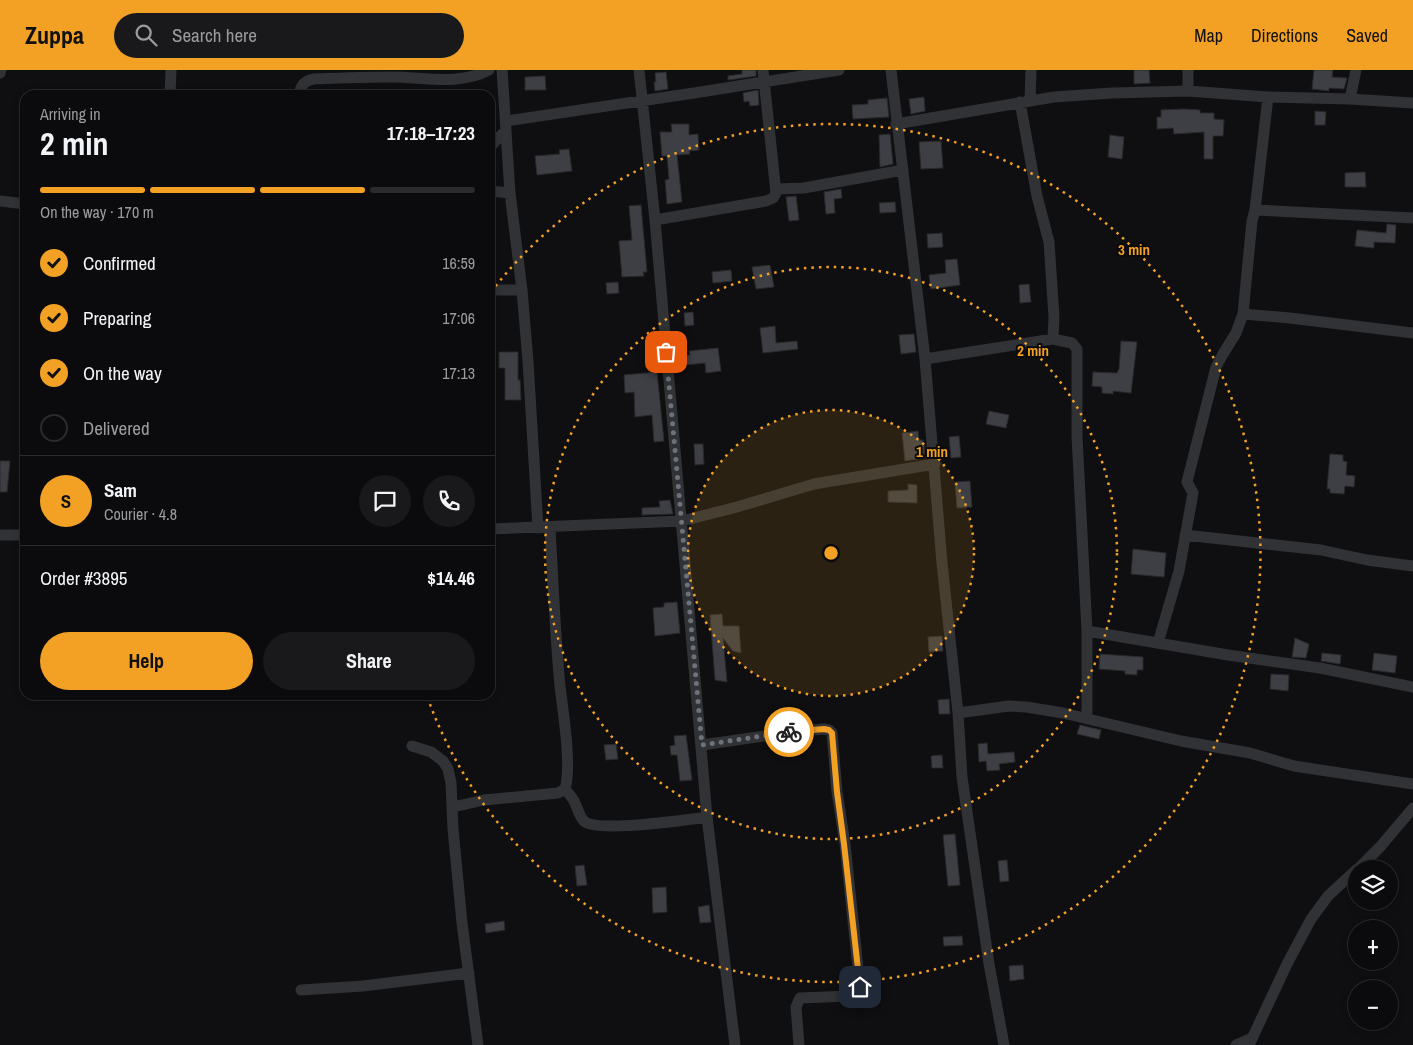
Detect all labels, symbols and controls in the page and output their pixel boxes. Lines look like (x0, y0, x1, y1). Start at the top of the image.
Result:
search box (114, 13, 464, 58)
text: Zuppa (25, 19, 84, 51)
icon: search (132, 21, 160, 49)
text: Search here (172, 22, 257, 48)
text: Map (1194, 23, 1223, 48)
text: Directions (1251, 23, 1318, 48)
text: Saved (1346, 23, 1388, 48)
text: Arriving in (40, 103, 101, 125)
text: 17:18–17:23 (387, 120, 475, 146)
text: 2 min (40, 122, 109, 165)
text: On the way · 170 m (40, 201, 154, 223)
text: 3 min (1118, 239, 1150, 260)
icon: check (40, 249, 68, 277)
text: Confirmed (83, 250, 156, 276)
text: 16:59 (442, 252, 475, 274)
icon: check (40, 304, 68, 332)
text: Preparing (83, 305, 151, 331)
text: 17:06 (442, 307, 475, 329)
pin (645, 331, 687, 373)
icon: bag (652, 338, 680, 366)
text: 2 min (1017, 340, 1049, 361)
icon: check (40, 359, 68, 387)
text: On the way (83, 360, 162, 386)
text: 17:13 (442, 362, 475, 384)
text: Delivered (83, 415, 150, 441)
text: 1 min (916, 441, 948, 462)
button: chat (359, 475, 411, 527)
button: phone (423, 475, 475, 527)
text: Sam (104, 477, 137, 503)
text: S (61, 488, 71, 514)
text: Courier · 4.8 (104, 503, 177, 525)
centre of rings (822, 544, 840, 562)
text: Order #3895 (40, 565, 127, 591)
text: $14.46 (427, 565, 475, 591)
button: Help (40, 632, 253, 690)
button: Share (263, 632, 475, 690)
courier (764, 707, 814, 757)
icon: bike (775, 718, 803, 746)
map controls (1348, 860, 1398, 1030)
button: layers (1348, 860, 1398, 910)
button: + (1348, 920, 1398, 970)
pin (839, 966, 881, 1008)
icon: home (846, 973, 874, 1001)
button: − (1348, 980, 1398, 1030)

